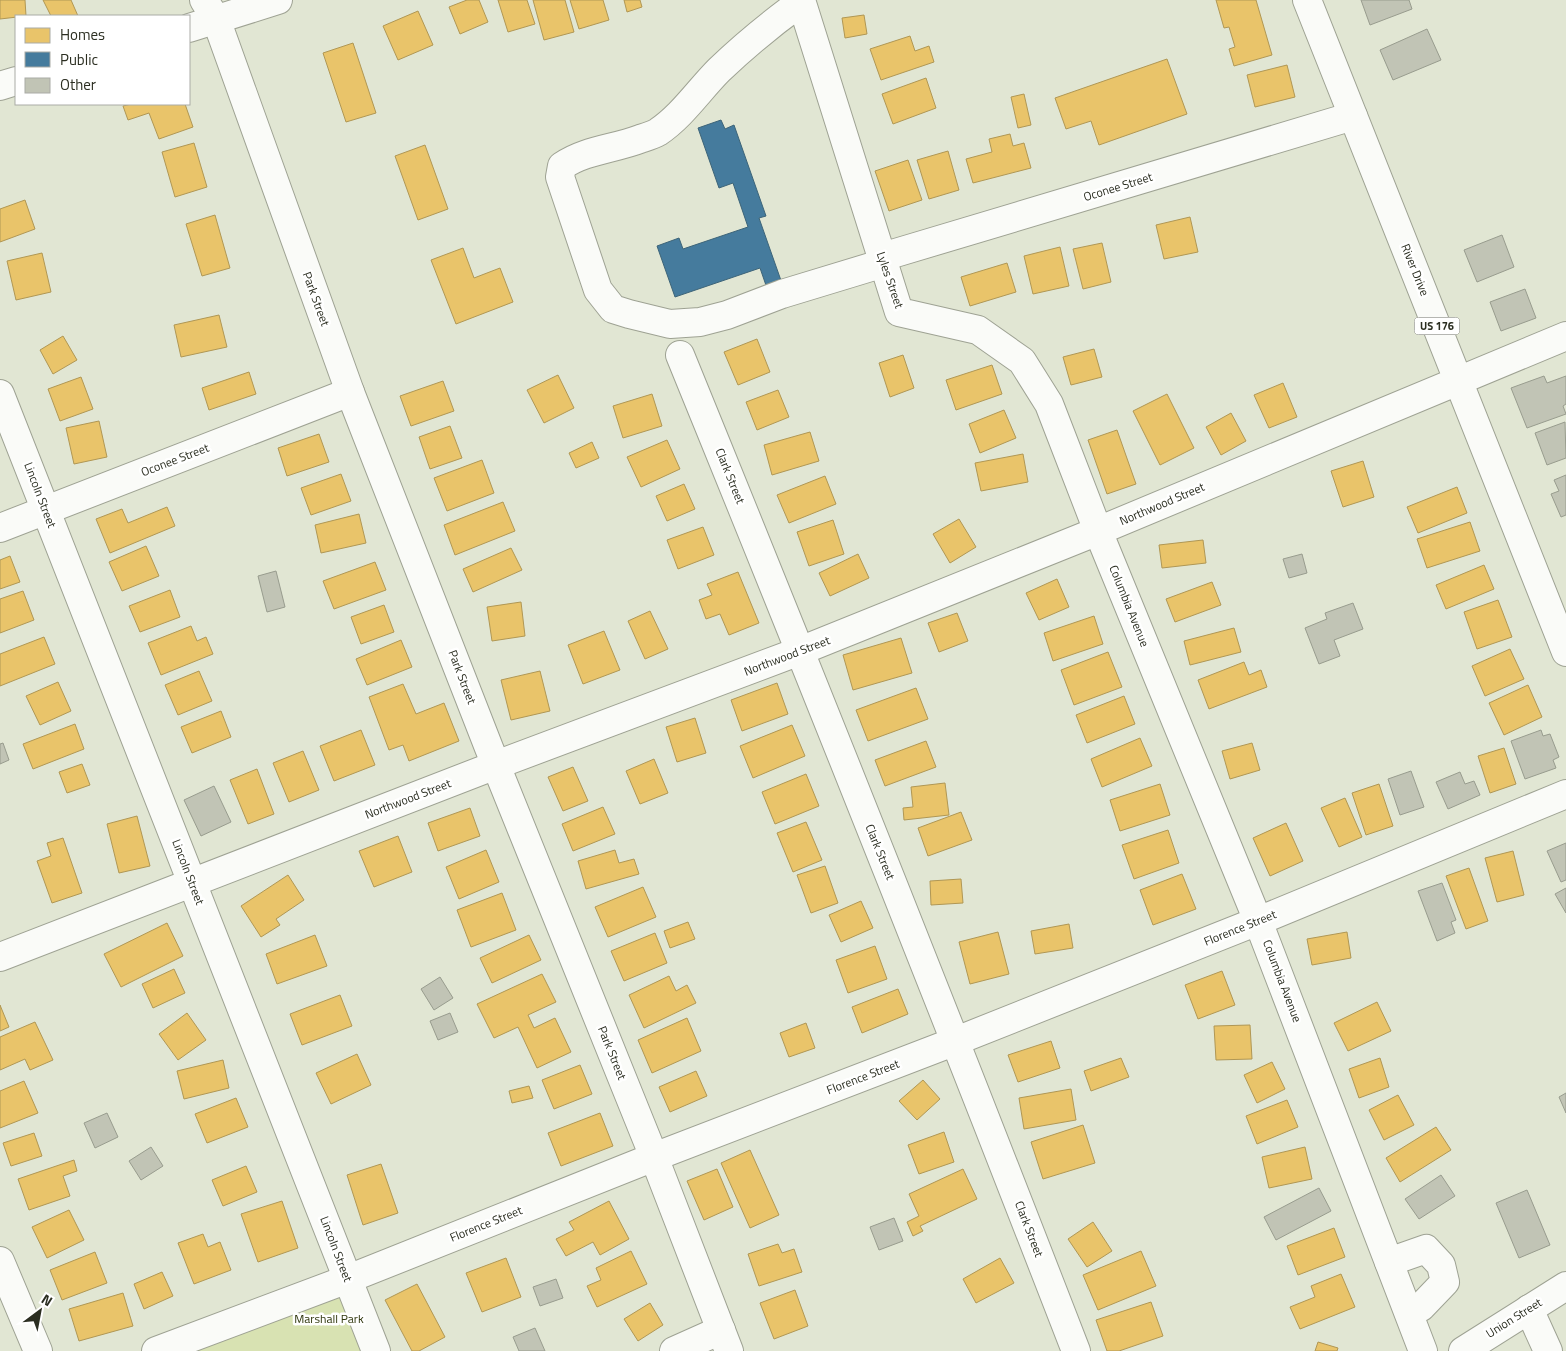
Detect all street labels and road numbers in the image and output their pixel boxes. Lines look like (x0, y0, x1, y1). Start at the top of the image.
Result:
street label: Oconee Street (1081, 167, 1156, 206)
street label: River Drive (1396, 241, 1435, 299)
street label: Lyles Street (872, 249, 909, 312)
street label: Park Street (298, 269, 335, 329)
road number: US 176 (1414, 318, 1460, 334)
street label: Oconee Street (138, 438, 212, 481)
street label: Clark Street (711, 445, 751, 507)
street label: Lincoln Street (19, 459, 62, 531)
street label: Northwood Street (1116, 477, 1208, 530)
street label: Columbia Avenue (1104, 562, 1155, 650)
street label: Northwood Street (741, 630, 833, 681)
street label: Park Street (443, 647, 482, 707)
street label: Northwood Street (362, 773, 454, 824)
street label: Clark Street (861, 821, 901, 883)
street label: Lincoln Street (167, 836, 210, 908)
street label: Florence Street (1201, 904, 1280, 951)
street label: Columbia Avenue (1258, 937, 1307, 1025)
street label: Park Street (593, 1023, 632, 1083)
street label: Florence Street (824, 1054, 903, 1099)
street label: Clark Street (1010, 1198, 1049, 1260)
street label: Florence Street (447, 1200, 526, 1247)
street label: Lincoln Street (315, 1213, 358, 1285)
street label: Union Street (1482, 1292, 1546, 1342)

